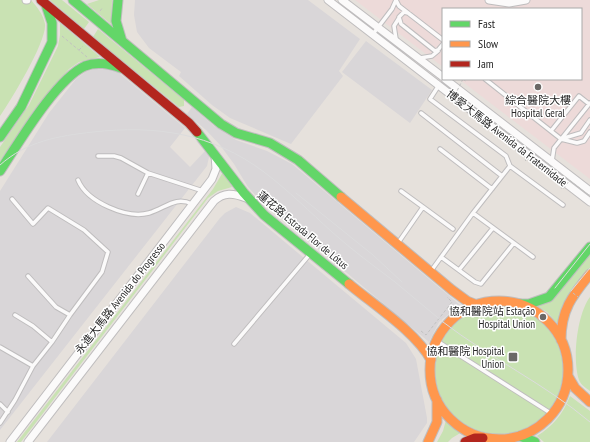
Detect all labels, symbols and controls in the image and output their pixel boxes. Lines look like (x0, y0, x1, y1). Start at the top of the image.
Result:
legend (442, 8, 582, 80)
text: Fast (478, 16, 496, 31)
text: Slow (478, 36, 499, 51)
text: Jam (477, 56, 494, 71)
marker: 綜合醫院大樓 Hospital Geral (533, 82, 543, 92)
street label: 博愛大馬路 Avenida da Fraternidade (444, 87, 571, 190)
place label: 綜合醫院大樓 Hospital Geral (505, 93, 571, 120)
street label: 蓮花路 Estrada Flor de Lótus (254, 188, 352, 272)
street label: 永進大馬路 Avenida do Progresso (72, 239, 168, 357)
place label: 協和醫院站 Estação Hospital Union (449, 304, 535, 331)
marker: 協和醫院站 Estação Hospital Union (538, 312, 548, 322)
place label: 協和醫院 Hospital Union (426, 344, 504, 371)
marker: 協和醫院 Hospital Union (507, 351, 519, 363)

